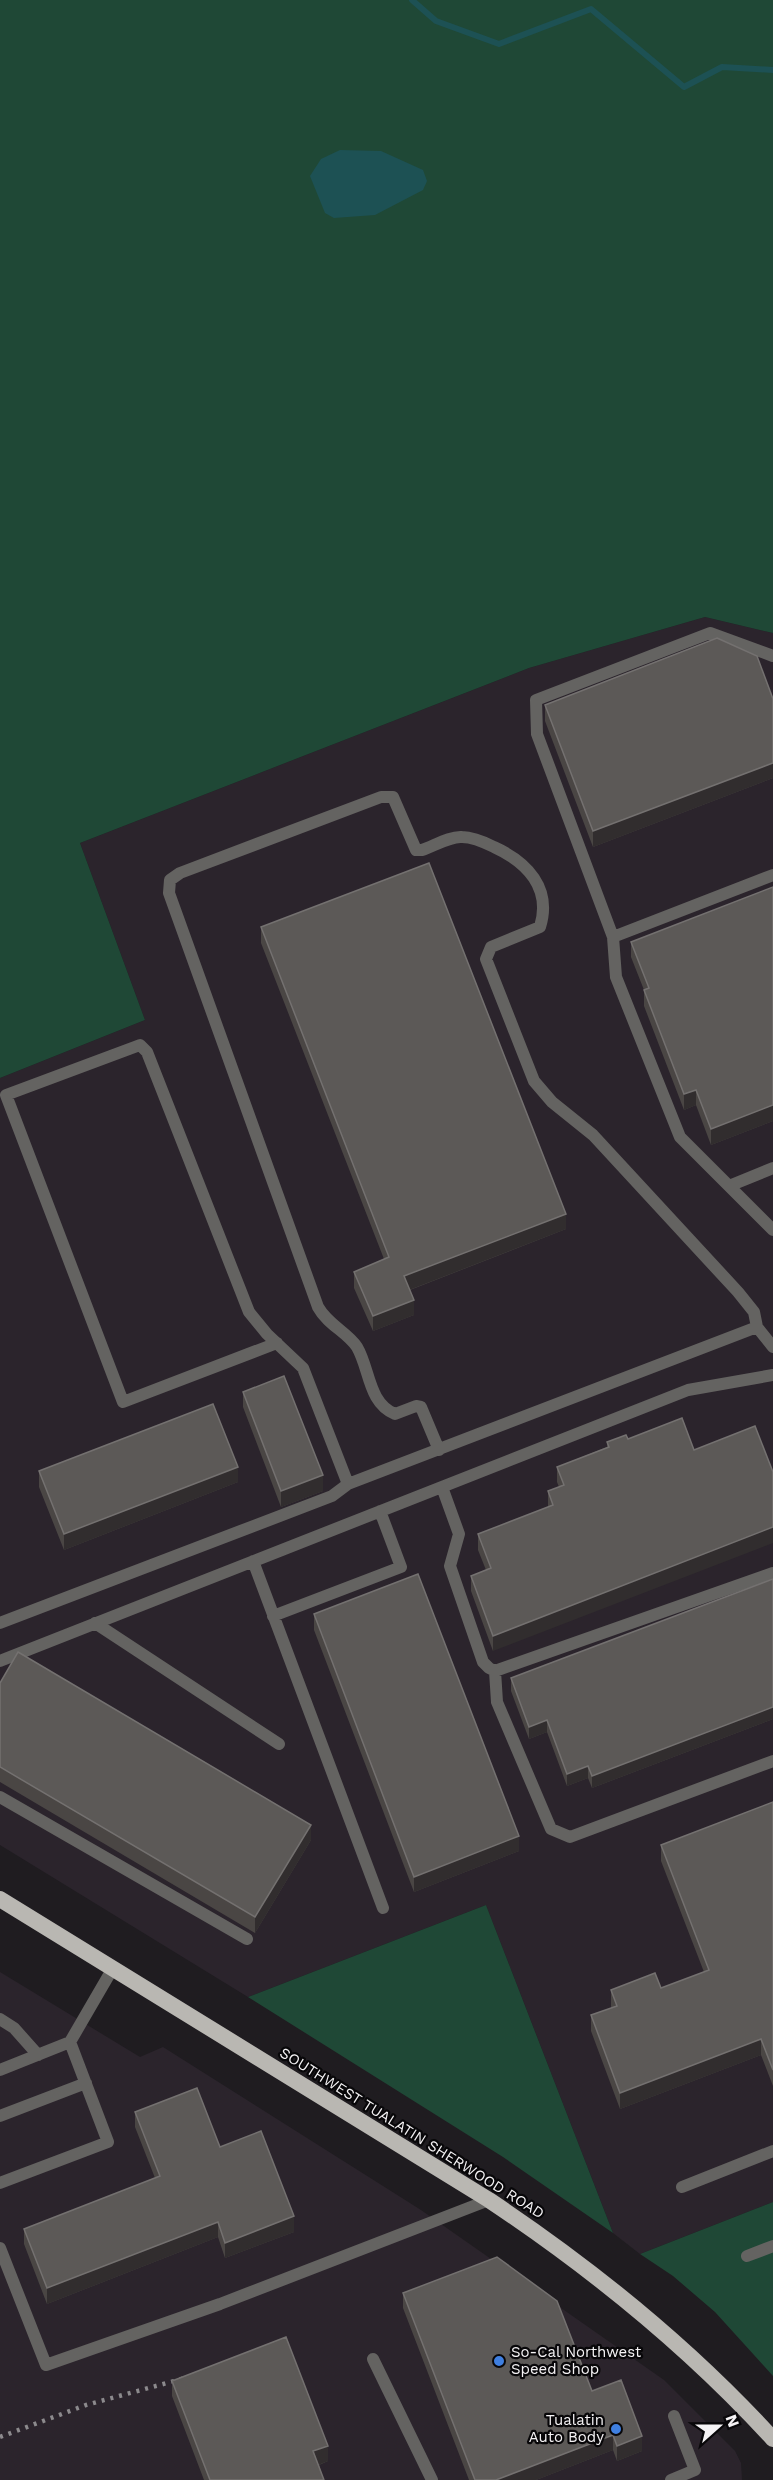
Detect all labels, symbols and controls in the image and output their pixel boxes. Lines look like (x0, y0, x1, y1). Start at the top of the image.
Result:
street label: SOUTHWEST TUALATIN SHERWOOD ROAD (276, 2044, 548, 2222)
place label: So-Cal Northwest Speed Shop (511, 2343, 642, 2378)
marker: So-Cal Northwest Speed Shop (492, 2354, 506, 2368)
north arrow (689, 2396, 749, 2456)
place label: Tualatin Auto Body (529, 2411, 604, 2446)
text: N (722, 2412, 744, 2430)
marker: Tualatin Auto Body (609, 2422, 623, 2436)

